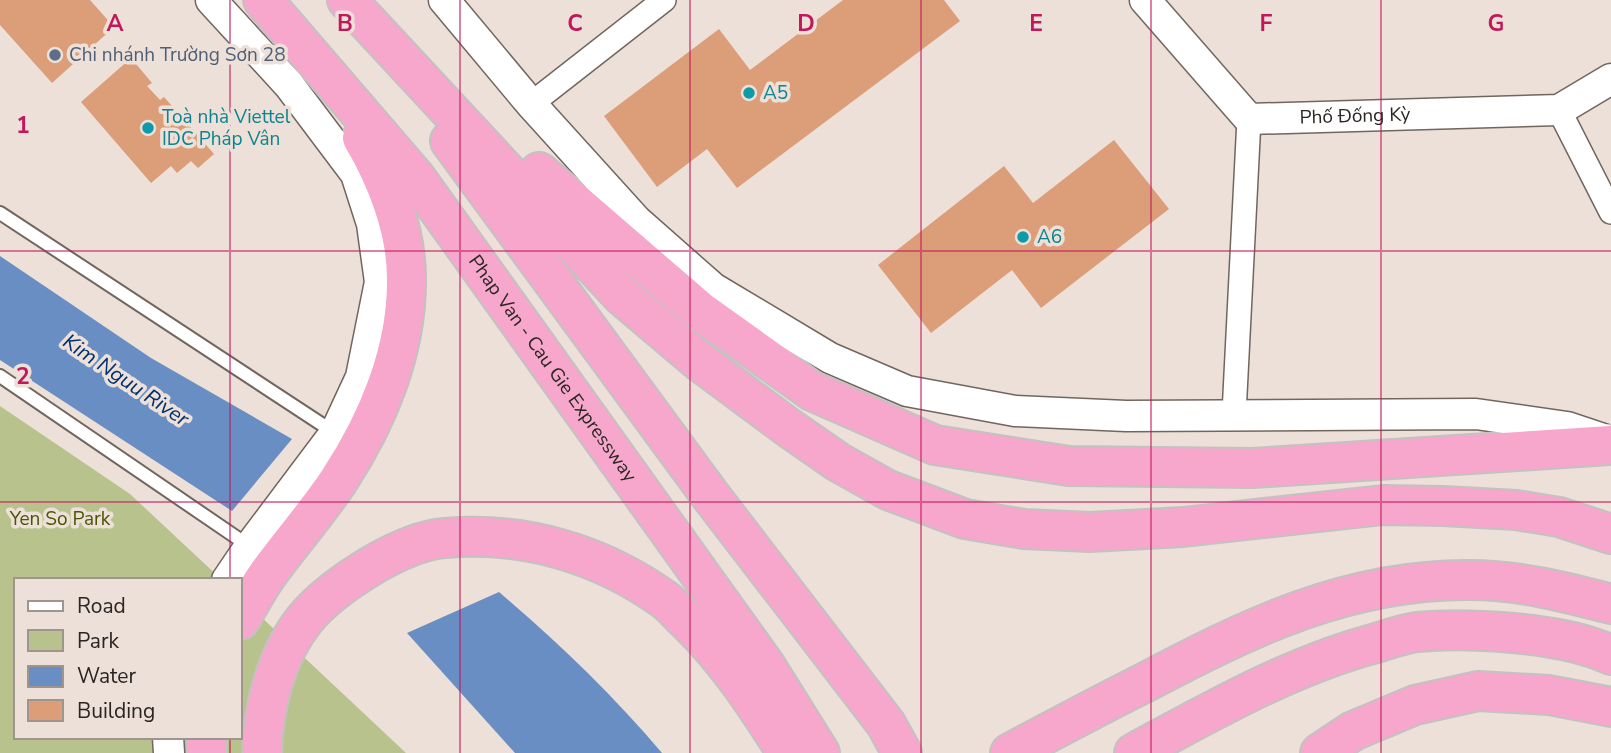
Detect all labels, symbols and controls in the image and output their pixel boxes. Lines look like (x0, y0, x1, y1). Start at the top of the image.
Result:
text: A (106, 8, 124, 39)
text: B (337, 8, 353, 39)
text: C (567, 8, 583, 39)
text: D (797, 8, 815, 39)
text: E (1029, 8, 1043, 39)
text: F (1260, 8, 1273, 39)
text: G (1488, 8, 1504, 39)
place label: Chi nhánh Trường Sơn 28 (69, 42, 286, 68)
marker: Chi nhánh Trường Sơn 28 (47, 47, 63, 63)
place label: A5 (763, 80, 788, 106)
marker: A5 (741, 85, 757, 101)
street label: Phố Đống Kỳ (1299, 101, 1411, 131)
place label: Toà nhà Viettel IDC Pháp Vân (162, 104, 291, 152)
text: 1 (16, 110, 30, 141)
marker: Toà nhà Viettel IDC Pháp Vân (140, 120, 156, 136)
place label: A6 (1037, 224, 1062, 250)
marker: A6 (1015, 229, 1031, 245)
street label: Phap Van - Cau Gie Expressway (462, 250, 643, 487)
water label: Kim Nguu River (57, 327, 195, 433)
text: 2 (16, 361, 30, 392)
park label: Yen So Park (9, 506, 111, 532)
legend (14, 578, 242, 739)
text: Road (77, 592, 126, 620)
text: Park (77, 627, 119, 655)
text: Water (77, 662, 136, 690)
text: Building (77, 697, 155, 725)

